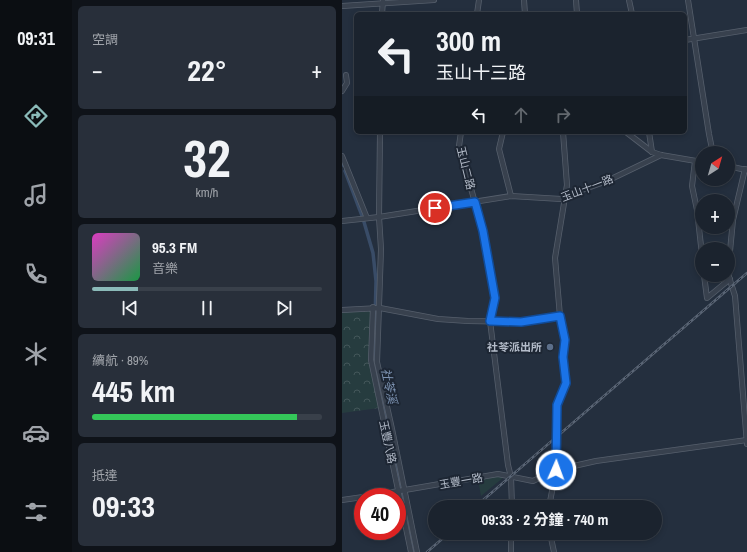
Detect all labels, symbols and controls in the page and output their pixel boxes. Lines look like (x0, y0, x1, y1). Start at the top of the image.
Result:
text: 300 m (436, 22, 501, 60)
text: 09:31 (17, 26, 55, 51)
icon: left (370, 28, 422, 80)
text: 空調 (92, 31, 118, 48)
text: 22° (187, 50, 227, 90)
text: − (92, 55, 103, 85)
text: + (311, 55, 322, 85)
text: 玉山十三路 (436, 60, 526, 85)
icon: directions (22, 102, 50, 130)
icon: left (468, 104, 490, 126)
icon: ahead (510, 104, 532, 126)
icon: right (552, 104, 574, 126)
text: 32 (183, 123, 231, 193)
street label: 玉山二路 (454, 145, 478, 191)
north arrow (695, 146, 735, 186)
map controls (695, 146, 735, 282)
street label: 玉山十一路 (559, 172, 615, 204)
icon: music (22, 181, 50, 209)
text: km/h (195, 184, 219, 201)
pin (418, 191, 452, 225)
button: + (695, 194, 735, 234)
icon: arrive (424, 197, 446, 219)
text: 95.3 FM (152, 237, 197, 258)
button: − (695, 242, 735, 282)
icon: phone (22, 260, 50, 288)
text: 音樂 (152, 260, 178, 277)
icon: previous (119, 297, 141, 319)
icon: pause (196, 297, 218, 319)
icon: next (273, 297, 295, 319)
icon: climate (22, 340, 50, 368)
place label: 社苓派出所 (487, 340, 542, 354)
marker: 社苓派出所 (545, 342, 555, 352)
text: 續航 · 89% (92, 352, 148, 369)
water label: 社苓溪 (377, 367, 401, 407)
text: 445 km (92, 371, 175, 411)
icon: car (22, 419, 50, 447)
street label: 玉豐八路 (377, 419, 399, 465)
position arrow (535, 449, 577, 491)
text: 抵達 (92, 467, 118, 484)
street label: 玉豐一路 (438, 470, 484, 492)
text: 09:33 (92, 486, 155, 526)
speed limit sign: 40 (354, 488, 406, 540)
icon: filters (22, 498, 50, 526)
text: 09:33 · 2 分鐘 · 740 m (481, 509, 609, 530)

